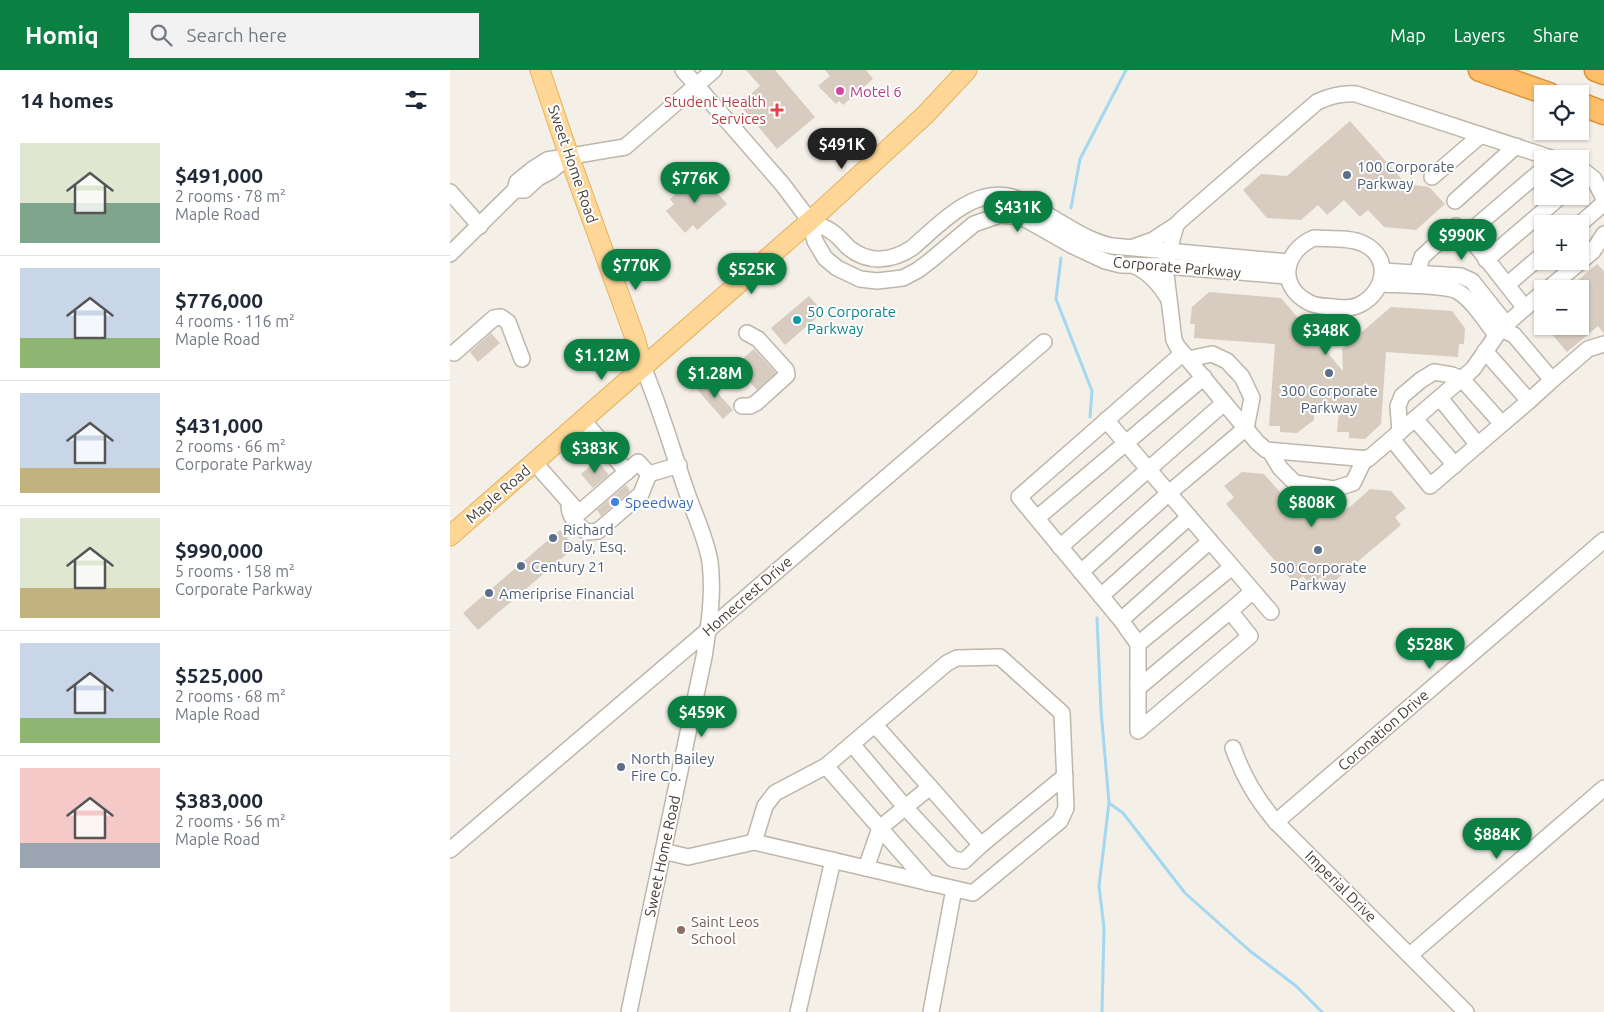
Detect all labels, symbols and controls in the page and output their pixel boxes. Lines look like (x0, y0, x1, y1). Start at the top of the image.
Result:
search box (129, 13, 479, 58)
icon: search (147, 21, 175, 49)
text: Homiq (25, 22, 99, 49)
text: Search here (187, 24, 287, 46)
text: Map (1390, 25, 1426, 45)
text: Layers (1454, 25, 1505, 45)
text: Share (1533, 25, 1579, 45)
place label: Motel 6 (850, 83, 902, 100)
marker: Motel 6 (834, 85, 846, 97)
map controls (1534, 85, 1589, 335)
button: locate (1534, 85, 1589, 140)
icon: filters (402, 86, 430, 114)
text: 14 homes (20, 88, 114, 112)
place label: Student Health Services (664, 93, 766, 127)
street label: Sweet Home Road (545, 103, 601, 225)
marker: Student Health Services (770, 103, 784, 117)
pin: $491K (807, 128, 877, 170)
text: $491K (819, 135, 865, 153)
button: layers (1534, 150, 1589, 205)
place label: 100 Corporate Parkway (1357, 158, 1455, 192)
pin: $776K (660, 162, 730, 204)
icon: home (60, 163, 120, 223)
text: $491,000 (175, 163, 263, 187)
text: $776K (672, 169, 718, 187)
marker: 100 Corporate Parkway (1341, 169, 1353, 181)
text: 2 rooms · 78 m² (175, 187, 286, 205)
pin: $431K (983, 190, 1053, 233)
text: $431K (995, 198, 1041, 216)
text: Maple Road (175, 205, 260, 223)
button: + (1534, 215, 1589, 270)
pin: $990K (1427, 218, 1497, 261)
text: $990K (1439, 226, 1485, 244)
pin: $770K (601, 248, 671, 291)
pin: $525K (717, 252, 787, 295)
street label: Corporate Parkway (1112, 253, 1242, 281)
text: $770K (613, 256, 659, 274)
text: $525K (729, 260, 775, 278)
button: − (1534, 280, 1589, 335)
icon: home (60, 288, 120, 348)
text: $776,000 (175, 288, 263, 312)
place label: 50 Corporate Parkway (807, 303, 896, 337)
text: 4 rooms · 116 m² (175, 312, 295, 330)
marker: 50 Corporate Parkway (791, 314, 803, 326)
pin: $348K (1291, 314, 1361, 356)
text: $348K (1303, 321, 1349, 339)
text: Maple Road (175, 330, 260, 348)
pin: $1.12M (561, 338, 643, 381)
text: $1.12M (575, 346, 629, 364)
pin: $1.28M (674, 356, 756, 399)
text: $1.28M (688, 364, 742, 382)
marker: 300 Corporate Parkway (1323, 367, 1335, 379)
place label: 300 Corporate Parkway (1280, 382, 1378, 416)
icon: home (60, 413, 120, 473)
text: $431,000 (175, 413, 263, 437)
pin: $383K (560, 432, 630, 474)
text: 2 rooms · 66 m² (175, 437, 286, 455)
text: $383K (572, 439, 618, 457)
text: Corporate Parkway (175, 455, 312, 473)
street label: Maple Road (462, 461, 534, 527)
pin: $808K (1277, 486, 1347, 528)
text: $808K (1289, 493, 1335, 511)
place label: Speedway (625, 494, 694, 511)
marker: Speedway (609, 496, 621, 508)
place label: Richard Daly, Esq. (563, 521, 627, 555)
marker: Richard Daly, Esq. (547, 532, 559, 544)
icon: home (60, 538, 120, 598)
text: $990,000 (175, 538, 263, 562)
marker: 500 Corporate Parkway (1312, 544, 1324, 556)
street label: Homecrest Drive (699, 553, 795, 639)
place label: Century 21 (531, 558, 605, 575)
place label: 500 Corporate Parkway (1269, 559, 1367, 593)
marker: Century 21 (515, 560, 527, 572)
text: 5 rooms · 158 m² (175, 562, 295, 580)
text: Corporate Parkway (175, 580, 312, 598)
place label: Ameriprise Financial (499, 585, 634, 602)
marker: Ameriprise Financial (483, 587, 495, 599)
pin: $528K (1395, 628, 1465, 670)
text: $528K (1407, 635, 1453, 653)
icon: home (60, 663, 120, 723)
text: $525,000 (175, 663, 263, 687)
street label: Coronation Drive (1334, 686, 1432, 774)
text: 2 rooms · 68 m² (175, 687, 286, 705)
pin: $459K (667, 696, 737, 738)
text: $459K (679, 703, 725, 721)
text: Maple Road (175, 705, 260, 723)
place label: North Bailey Fire Co. (631, 750, 714, 784)
marker: North Bailey Fire Co. (615, 761, 627, 773)
icon: home (60, 788, 120, 848)
text: $383,000 (175, 788, 263, 812)
street label: Sweet Home Road (641, 794, 683, 918)
text: 2 rooms · 56 m² (175, 812, 286, 830)
pin: $884K (1462, 818, 1532, 860)
text: $884K (1474, 825, 1520, 843)
text: Maple Road (175, 830, 260, 848)
street label: Imperial Drive (1302, 847, 1380, 925)
place label: Saint Leos School (691, 913, 759, 947)
marker: Saint Leos School (675, 924, 687, 936)

